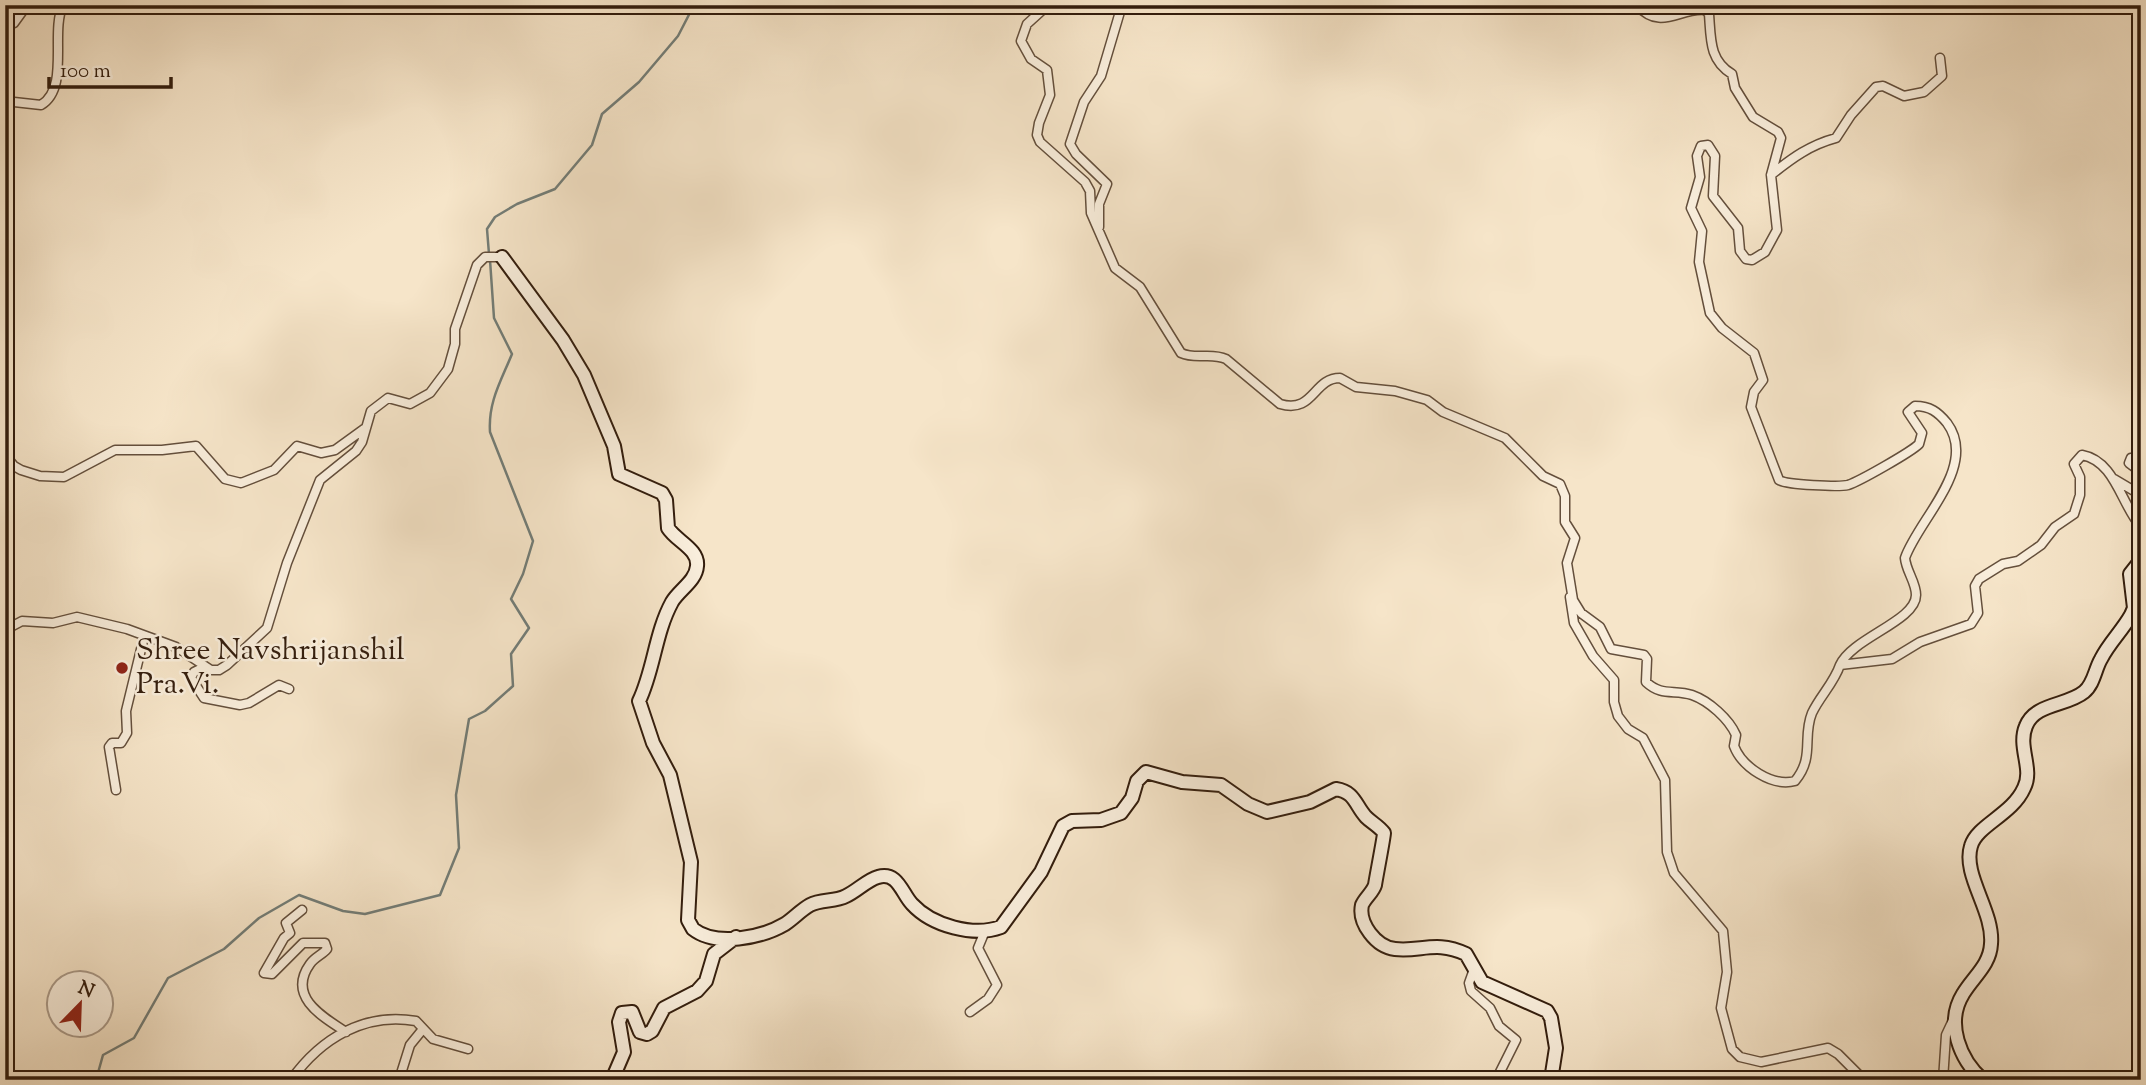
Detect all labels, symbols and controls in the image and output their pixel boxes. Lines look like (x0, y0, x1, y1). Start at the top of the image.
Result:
scale bar (49, 46, 172, 90)
text: 100 m (60, 57, 111, 87)
place label: Shree Navshrijanshil Pra.Vi. (136, 630, 405, 707)
marker: Shree Navshrijanshil Pra.Vi. (114, 660, 130, 676)
north arrow (46, 970, 116, 1040)
text: N (73, 975, 98, 1006)

